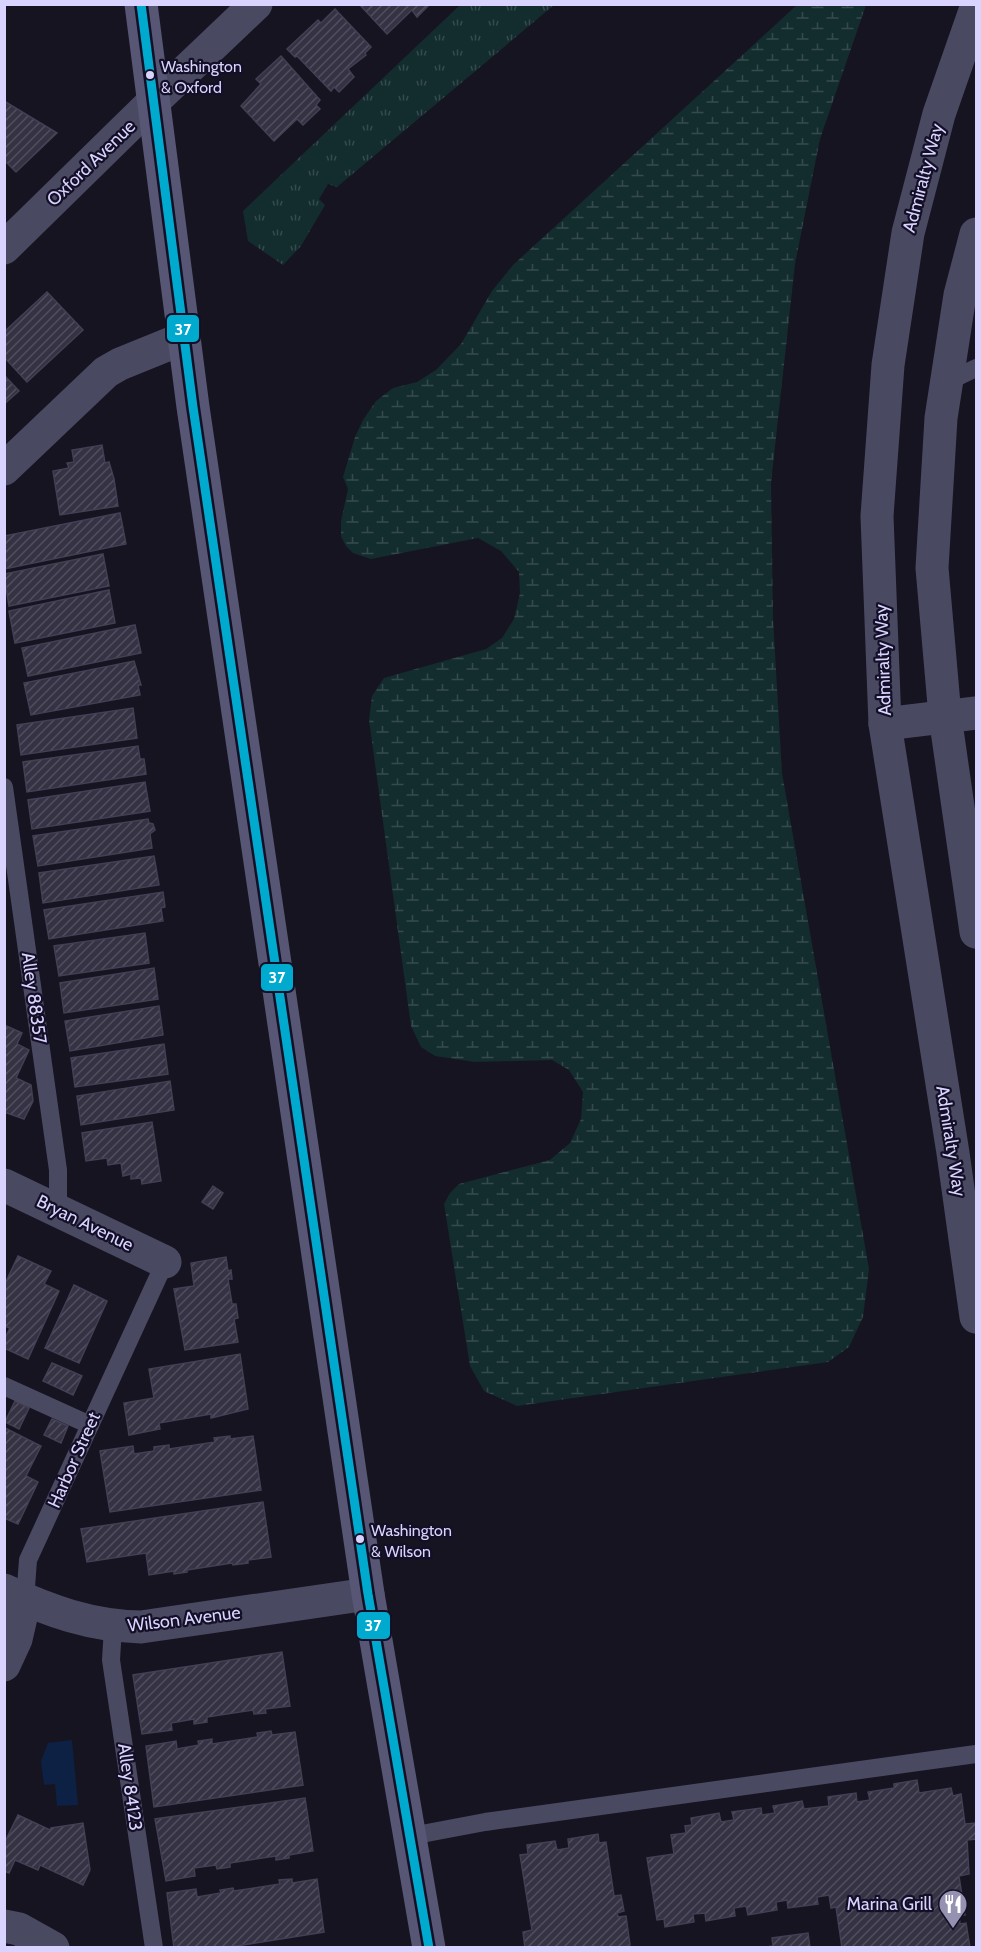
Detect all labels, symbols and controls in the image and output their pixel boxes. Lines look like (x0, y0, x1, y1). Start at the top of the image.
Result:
place label: Washington & Oxford (161, 57, 242, 97)
marker: Washington & Oxford (144, 69, 156, 81)
street label: Oxford Avenue (42, 115, 140, 211)
street label: Admiralty Way (898, 121, 948, 235)
line badge: 37 (166, 314, 200, 343)
text: 37 (175, 320, 192, 339)
street label: Admiralty Way (870, 604, 896, 716)
street label: Alley 88357 (17, 951, 51, 1045)
line badge: 37 (260, 963, 294, 992)
text: 37 (269, 968, 286, 987)
street label: Admiralty Way (931, 1084, 971, 1198)
street label: Bryan Avenue (33, 1190, 137, 1256)
street label: Harbor Street (43, 1409, 105, 1511)
place label: Washington & Wilson (371, 1521, 452, 1561)
marker: Washington & Wilson (354, 1533, 366, 1545)
street label: Wilson Avenue (126, 1601, 242, 1637)
line badge: 37 (356, 1611, 391, 1640)
text: 37 (365, 1616, 382, 1635)
street label: Alley 84123 (113, 1742, 147, 1832)
restaurant icon: Marina Grill (937, 1888, 969, 1930)
place label: Marina Grill (847, 1893, 933, 1915)

